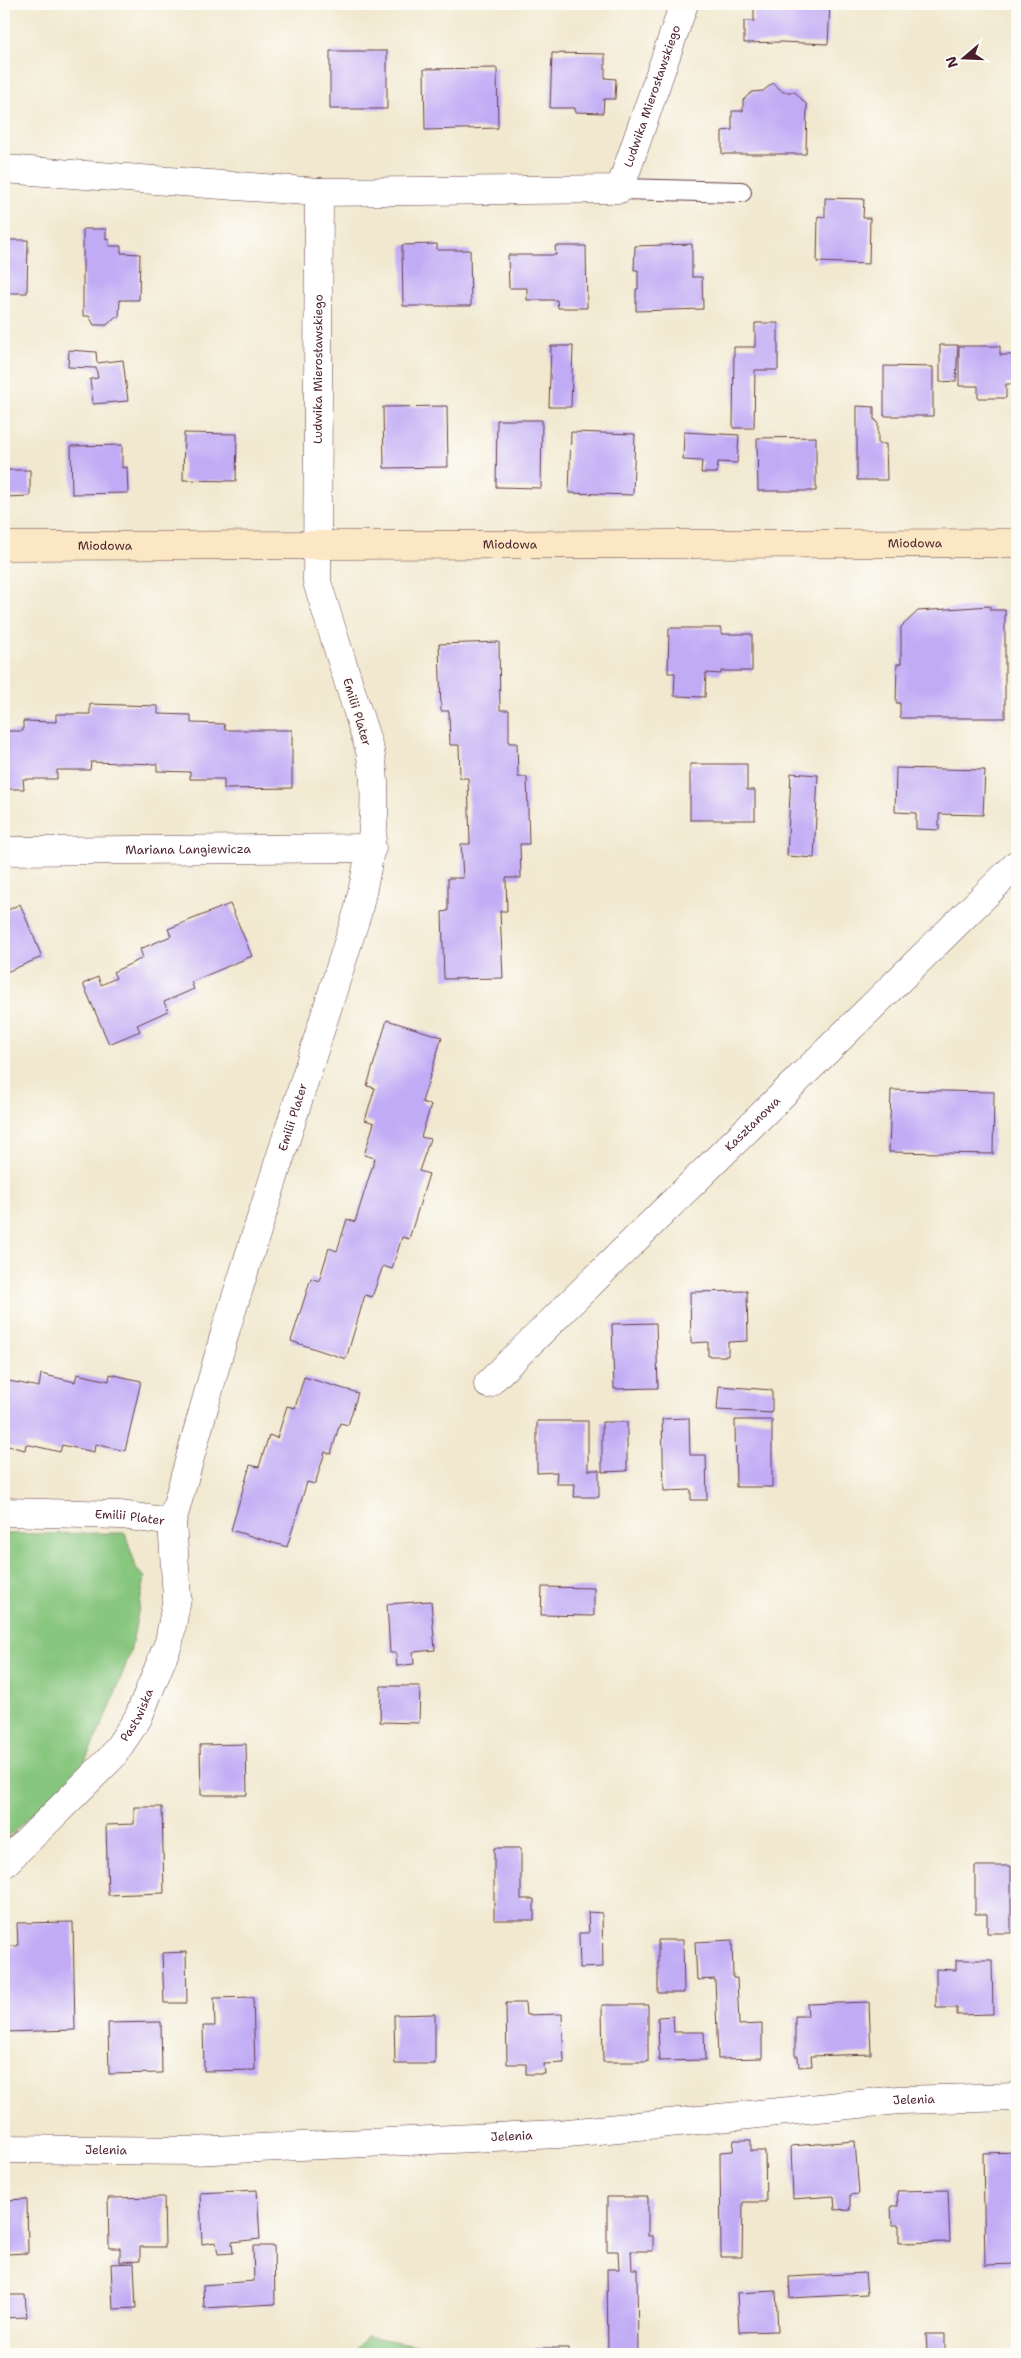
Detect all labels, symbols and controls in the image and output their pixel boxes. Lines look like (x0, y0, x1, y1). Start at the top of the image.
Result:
street label: Ludwika Mierosławskiego (620, 23, 684, 170)
north arrow (938, 32, 988, 82)
text: N (941, 54, 962, 70)
street label: Ludwika Mierosławskiego (310, 294, 326, 444)
street label: Miodowa (888, 535, 943, 551)
street label: Miodowa (483, 536, 538, 553)
street label: Miodowa (78, 538, 133, 554)
street label: Emilii Plater (339, 676, 375, 748)
street label: Mariana Langiewicza (125, 841, 251, 858)
street label: Emilii Plater (275, 1081, 311, 1153)
street label: Kasztanowa (721, 1093, 784, 1155)
street label: Emilii Plater (95, 1506, 166, 1529)
street label: Pastwiska (116, 1686, 157, 1745)
street label: Jelenia (892, 2091, 936, 2109)
street label: Jelenia (490, 2127, 534, 2145)
street label: Jelenia (85, 2142, 128, 2158)

